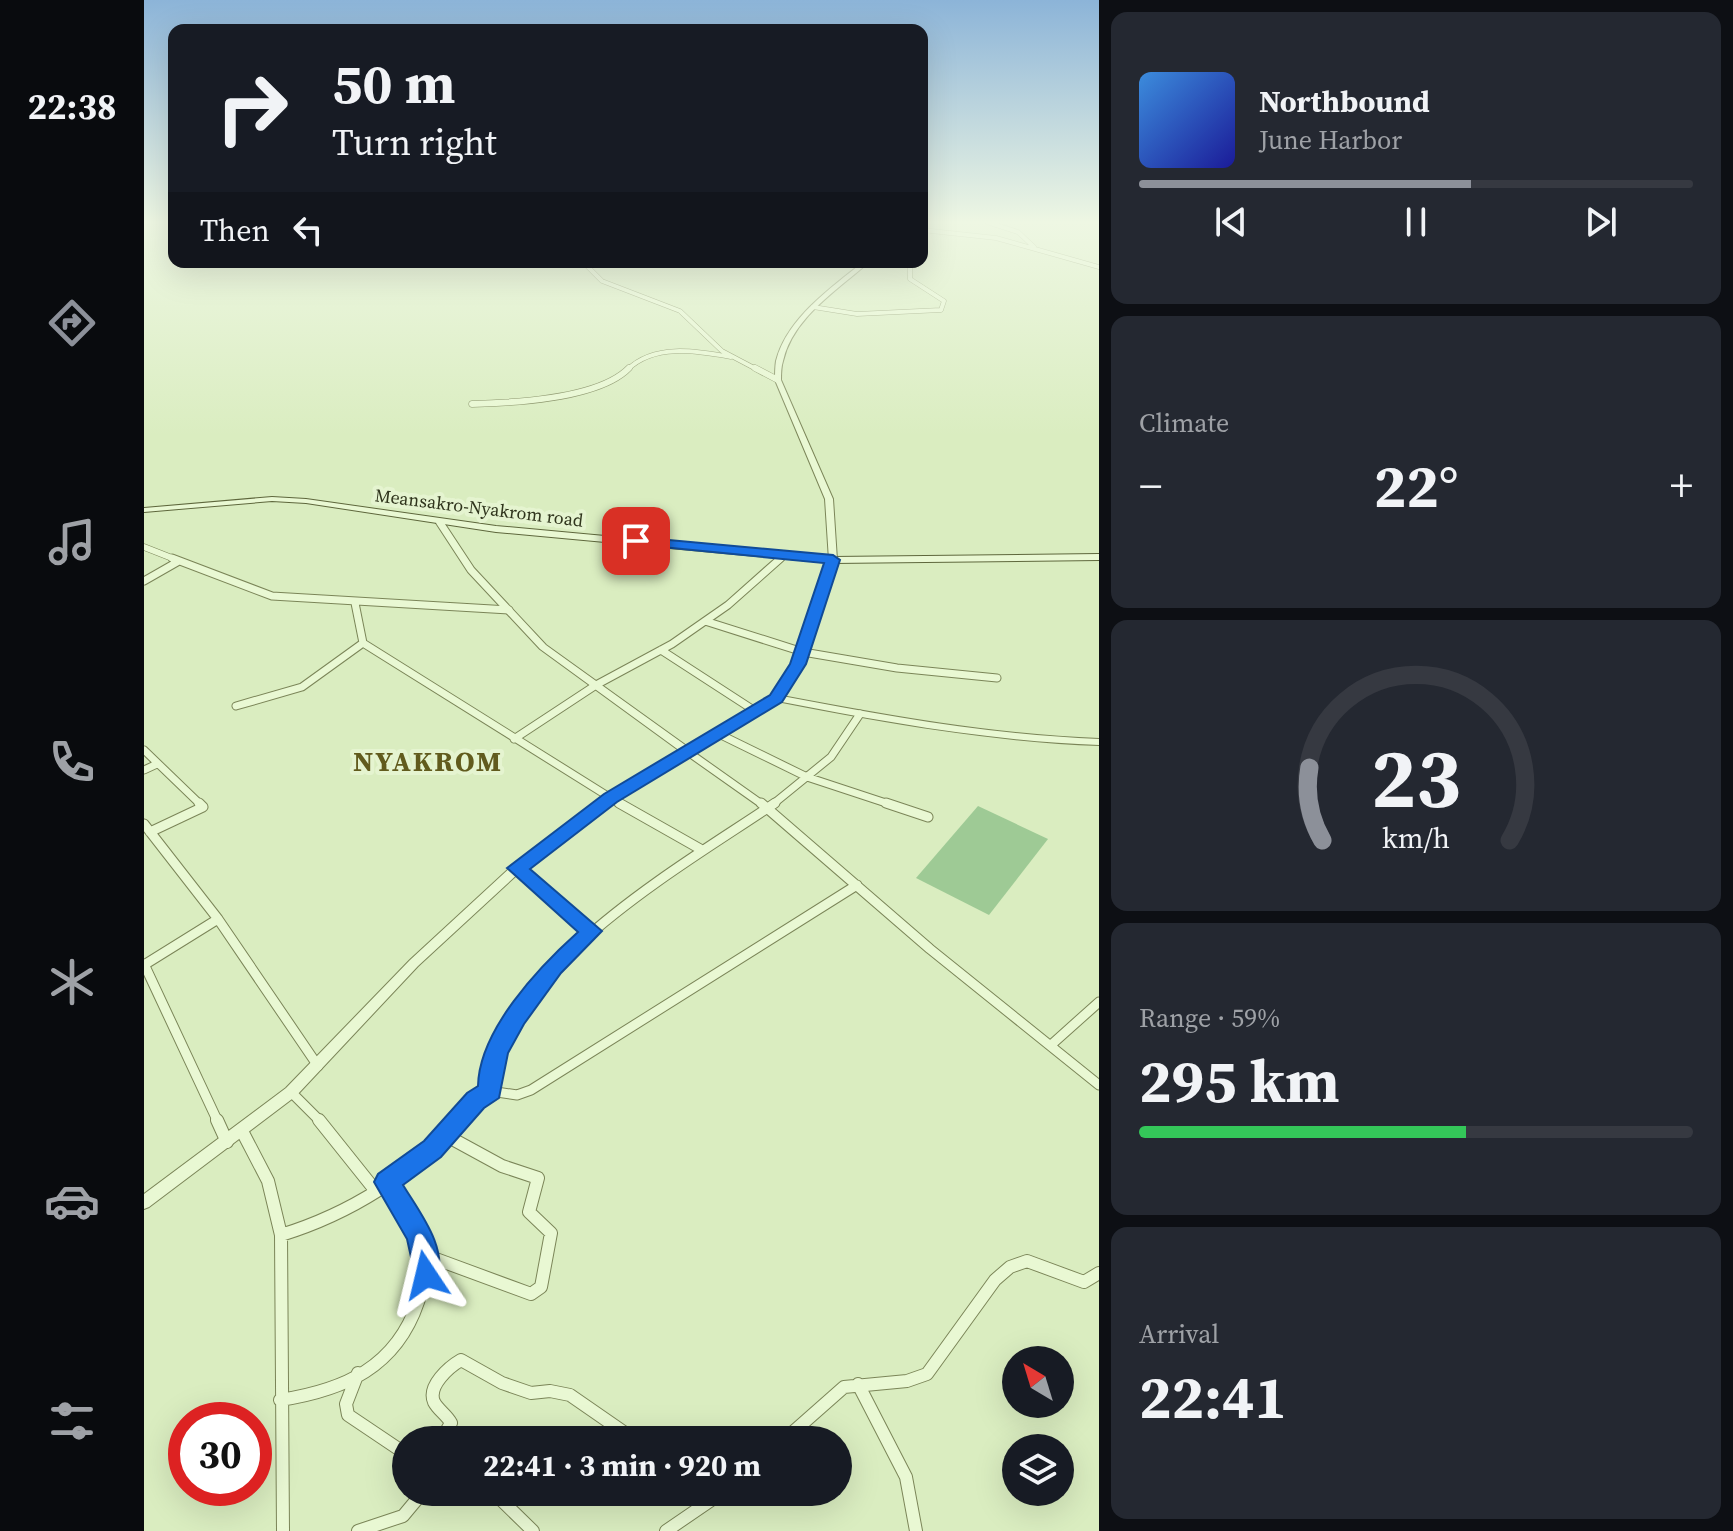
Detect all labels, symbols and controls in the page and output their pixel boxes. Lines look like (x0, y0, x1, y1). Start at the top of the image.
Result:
text: 50 m (332, 45, 455, 122)
icon: right (200, 56, 304, 160)
text: Northbound (1259, 81, 1430, 122)
text: 22:38 (28, 82, 116, 131)
text: Turn right (332, 118, 497, 167)
text: June Harbor (1259, 122, 1402, 158)
icon: previous (1209, 200, 1253, 244)
icon: pause (1394, 200, 1438, 244)
icon: next (1579, 200, 1623, 244)
icon: left (286, 208, 330, 252)
text: Then (200, 210, 270, 251)
icon: directions (44, 295, 100, 351)
text: Climate (1139, 405, 1229, 441)
text: 22° (1374, 445, 1458, 527)
text: − (1139, 455, 1162, 516)
text: + (1670, 455, 1693, 516)
street label: Meansakro-Nyakrom road (373, 482, 585, 533)
pin (602, 507, 670, 575)
icon: music (44, 514, 100, 570)
icon: arrive (614, 519, 658, 563)
text: 23 (1371, 721, 1461, 835)
icon: phone (44, 734, 100, 790)
district label: NYAKROM (353, 742, 503, 780)
text: km/h (1382, 819, 1450, 859)
icon: climate (44, 954, 100, 1010)
text: Range · 59% (1139, 1000, 1280, 1036)
text: 295 km (1139, 1040, 1340, 1122)
icon: car (44, 1173, 100, 1229)
position arrow (384, 1233, 468, 1317)
text: Arrival (1139, 1316, 1219, 1352)
north arrow (1002, 1346, 1074, 1418)
map controls (1002, 1346, 1074, 1506)
text: 22:41 (1139, 1356, 1287, 1438)
icon: filters (44, 1393, 100, 1449)
speed limit sign: 30 (168, 1402, 272, 1506)
button: layers (1002, 1434, 1074, 1506)
text: 22:41 · 3 min · 920 m (483, 1445, 761, 1486)

